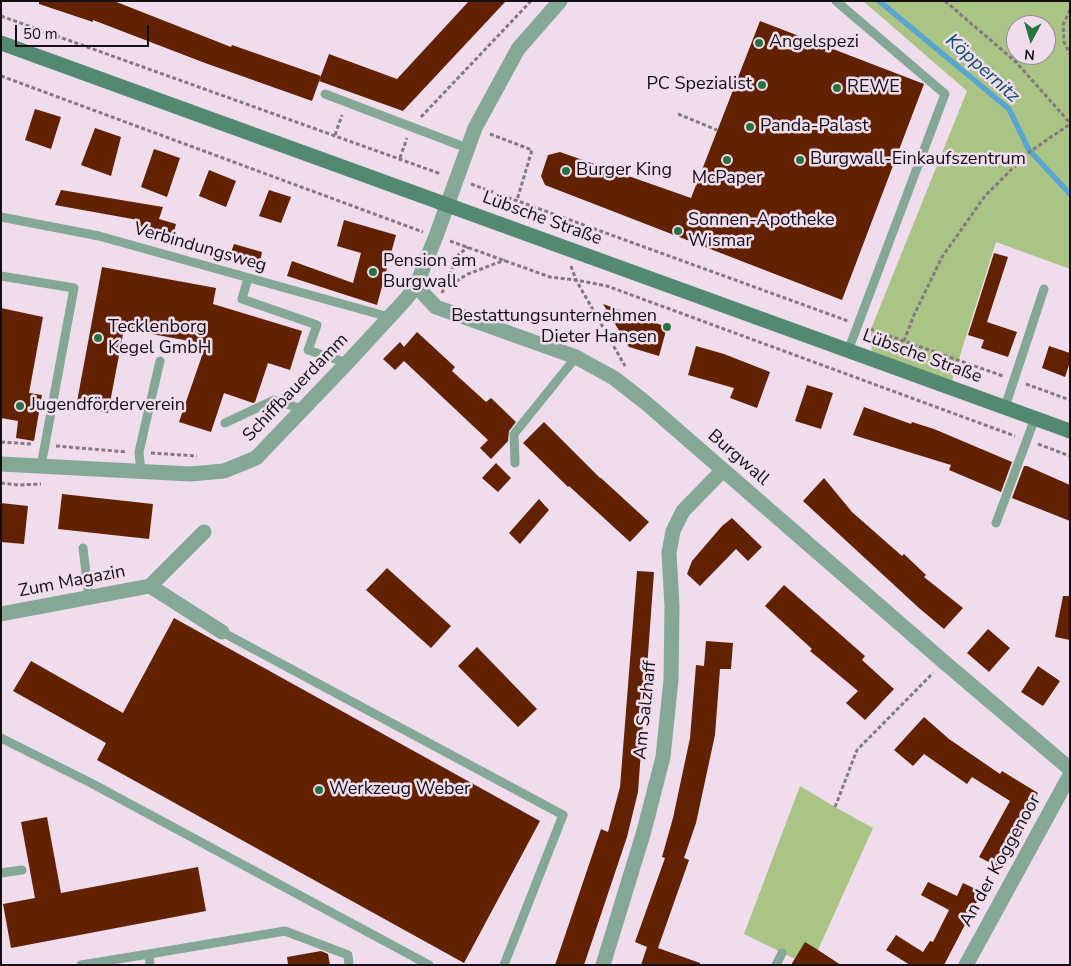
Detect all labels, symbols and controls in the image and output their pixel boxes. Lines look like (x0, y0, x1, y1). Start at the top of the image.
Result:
scale bar (18, 15, 151, 47)
north arrow (1006, 15, 1056, 65)
text: 50 m (23, 24, 58, 44)
water label: Köppernitz (940, 30, 1024, 108)
place label: Angelspezi (769, 32, 859, 54)
marker: Angelspezi (753, 37, 765, 49)
text: N (1023, 44, 1036, 64)
place label: PC Spezialist (646, 74, 752, 96)
place label: REWE (847, 77, 900, 99)
marker: PC Spezialist (756, 79, 768, 91)
marker: REWE (831, 82, 843, 94)
place label: Panda-Palast (760, 116, 869, 138)
marker: Panda-Palast (744, 121, 756, 133)
place label: Burgwall-Einkaufszentrum (810, 149, 1026, 171)
marker: McPaper (721, 154, 733, 166)
marker: Burgwall-Einkaufszentrum (794, 154, 806, 166)
place label: Burger King (576, 160, 672, 182)
marker: Burger King (560, 165, 572, 177)
place label: McPaper (692, 168, 762, 190)
street label: Lübsche Straße (479, 187, 605, 251)
place label: Sonnen-Apotheke Wismar (688, 210, 835, 252)
street label: Verbindungsweg (131, 219, 269, 277)
marker: Sonnen-Apotheke Wismar (672, 225, 684, 237)
place label: Pension am Burgwall (383, 251, 476, 294)
marker: Pension am Burgwall (367, 266, 379, 278)
place label: Bestattungsunternehmen Dieter Hansen (451, 306, 657, 348)
place label: Tecklenborg Kegel GmbH (108, 317, 211, 359)
marker: Bestattungsunternehmen Dieter Hansen (661, 321, 673, 333)
street label: Lübsche Straße (859, 325, 985, 389)
street label: Schiffbauerdamm (239, 329, 353, 447)
marker: Tecklenborg Kegel GmbH (92, 332, 104, 344)
place label: Jugendförderverein (30, 395, 185, 417)
marker: Jugendförderverein (14, 400, 26, 412)
street label: Burgwall (703, 425, 773, 491)
street label: Zum Magazin (17, 561, 127, 603)
street label: Am Salzhaff (630, 660, 662, 760)
place label: Werkzeug Weber (329, 779, 471, 801)
marker: Werkzeug Weber (313, 784, 325, 796)
street label: An der Koggenoor (956, 791, 1046, 931)

